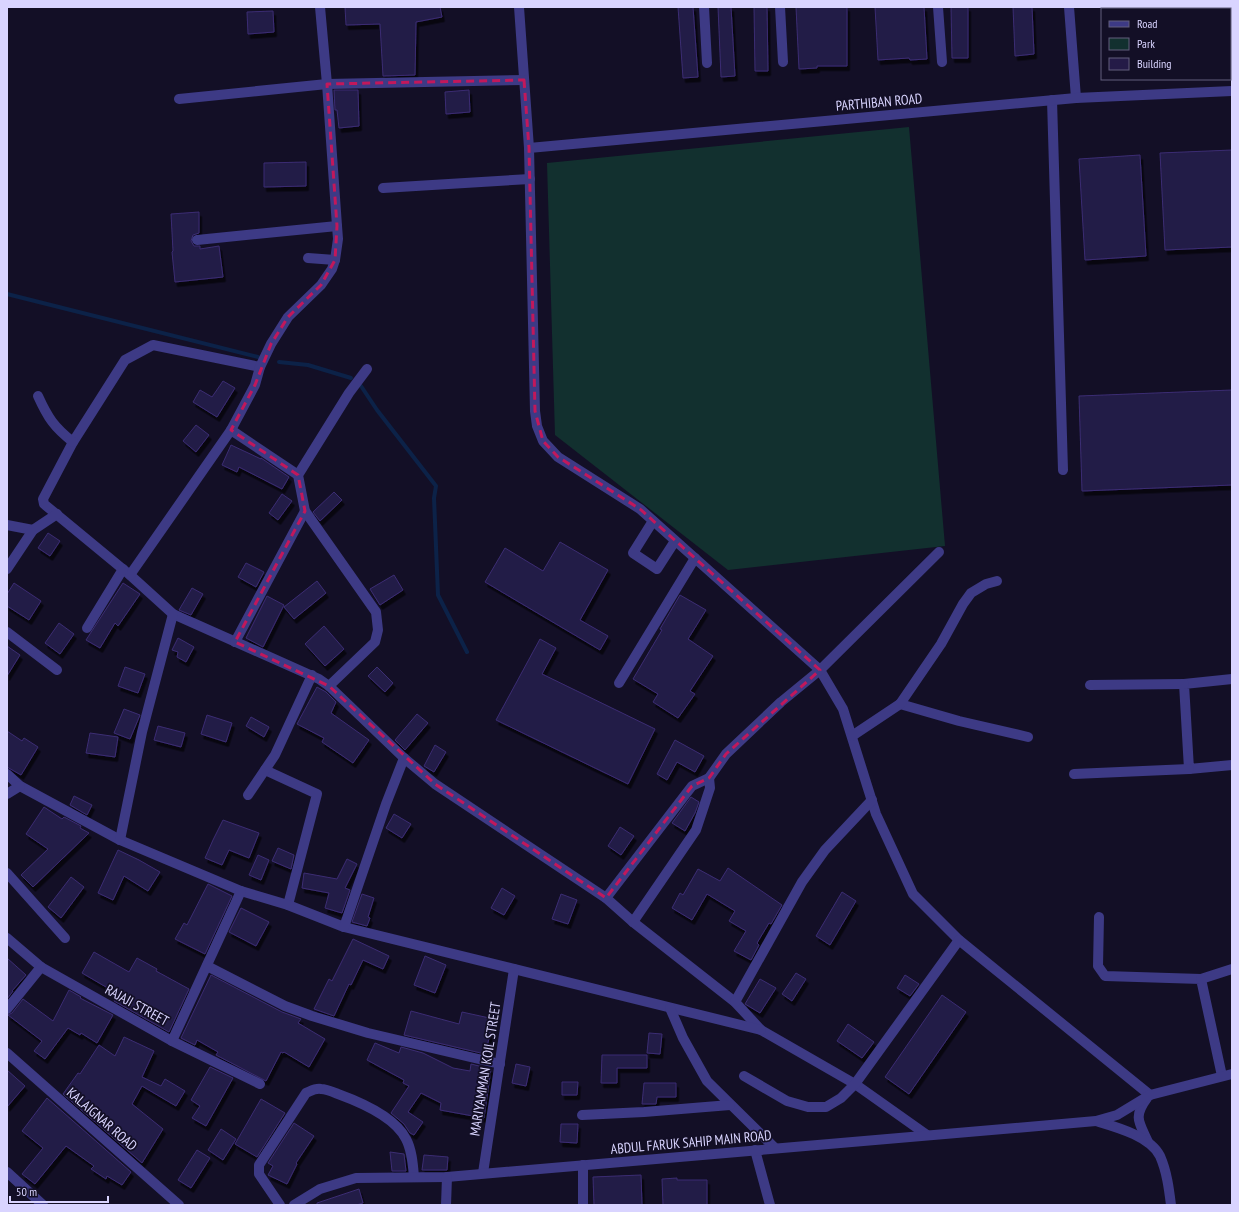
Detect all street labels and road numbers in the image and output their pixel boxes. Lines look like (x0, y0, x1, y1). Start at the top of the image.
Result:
street label: PARTHIBAN ROAD (835, 89, 923, 115)
street label: RAJAJI STREET (102, 980, 173, 1030)
street label: MARIYAMMAN KOIL STREET (465, 1000, 505, 1137)
street label: KALAIGNAR ROAD (63, 1084, 141, 1154)
street label: ABDUL FARUK SAHIP MAIN ROAD (610, 1126, 772, 1158)

